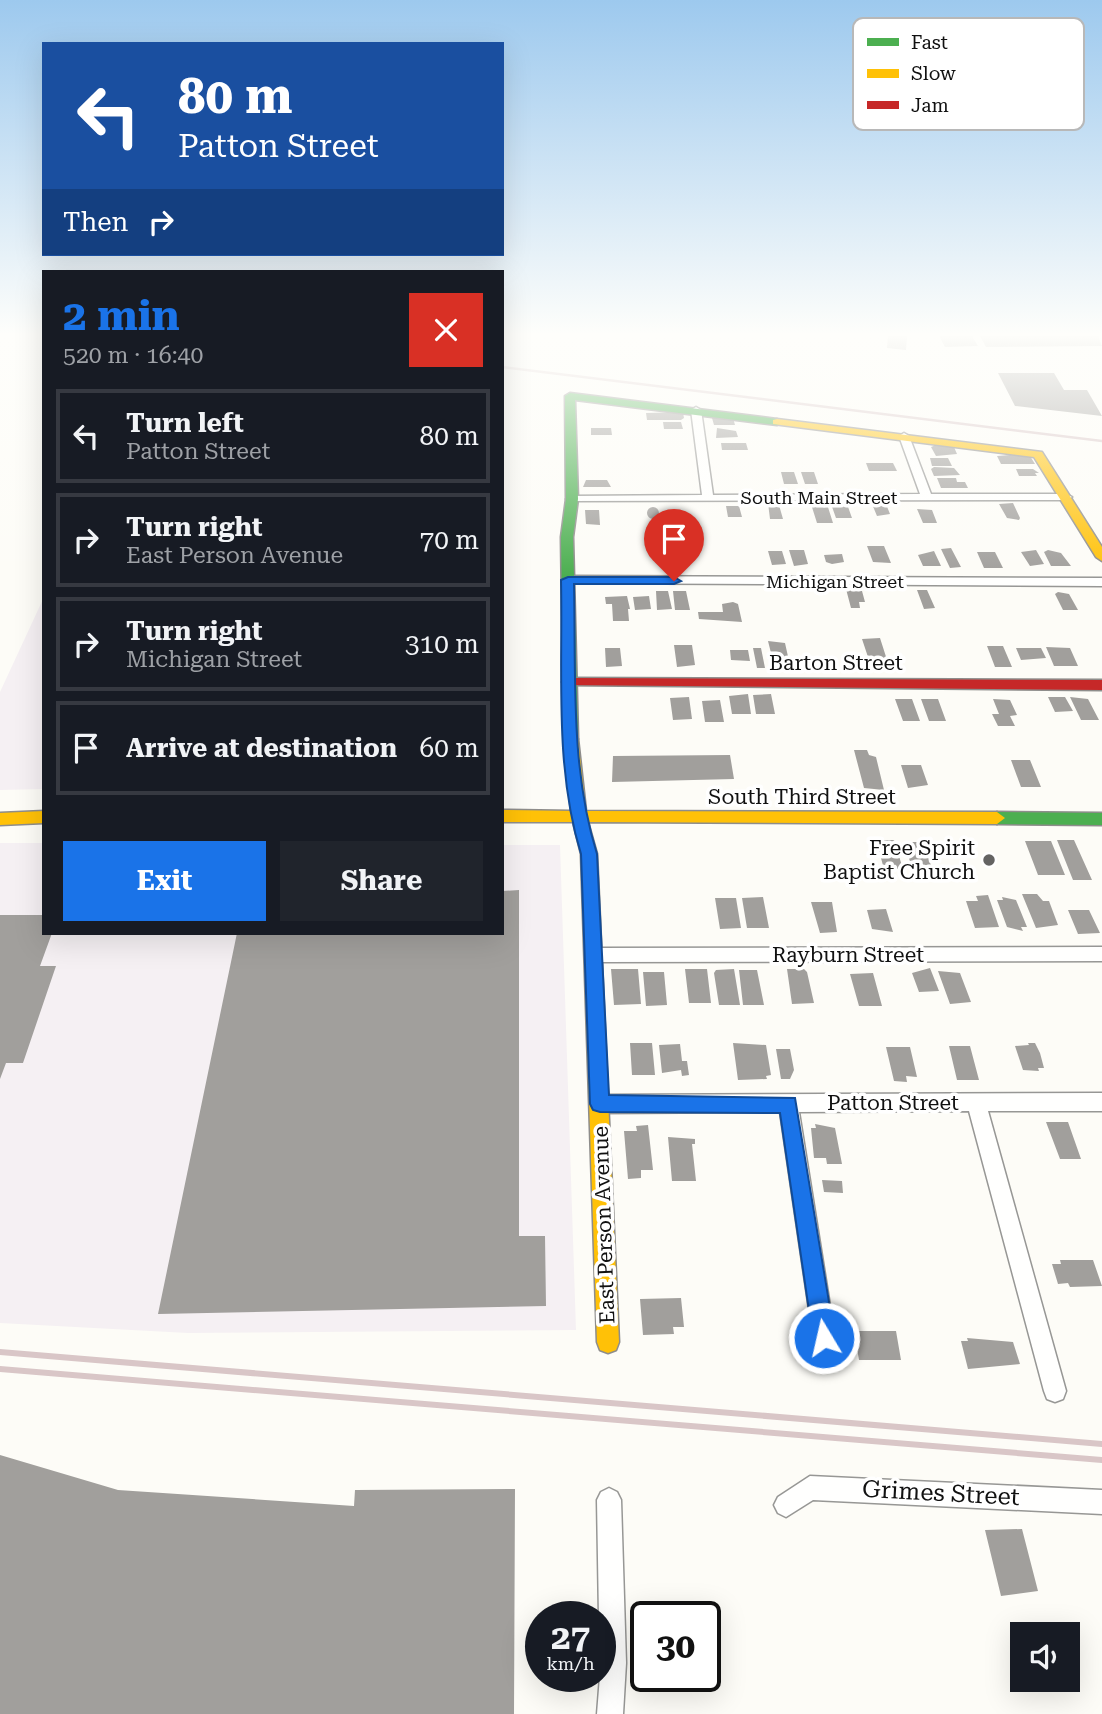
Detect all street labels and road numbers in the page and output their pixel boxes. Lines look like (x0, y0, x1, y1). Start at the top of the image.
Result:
street label: South Main Street (741, 487, 898, 508)
street label: Michigan Street (766, 571, 904, 592)
street label: Barton Street (769, 651, 903, 675)
street label: South Third Street (708, 785, 896, 809)
street label: Rayburn Street (772, 943, 924, 967)
street label: Patton Street (827, 1091, 959, 1115)
street label: East Person Avenue (589, 1126, 619, 1324)
street label: Grimes Street (862, 1475, 1021, 1511)

